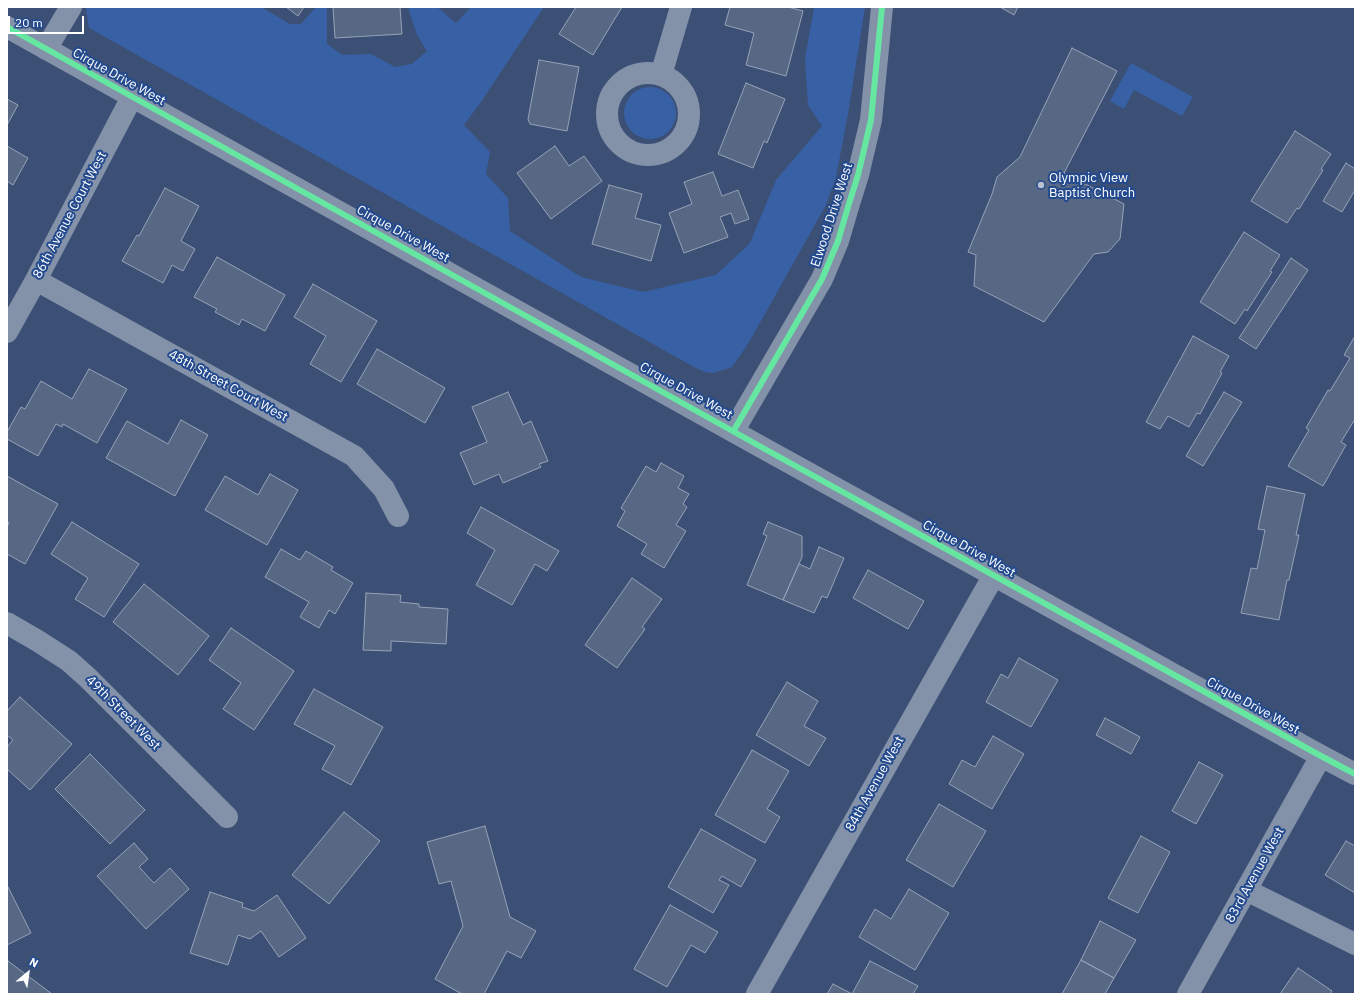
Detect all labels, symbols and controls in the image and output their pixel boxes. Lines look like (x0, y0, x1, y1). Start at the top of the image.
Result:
scale bar (10, 8, 86, 34)
text: 20 m (15, 15, 43, 30)
street label: Cirque Drive West (70, 45, 168, 109)
street label: 86th Avenue Court West (30, 149, 110, 281)
street label: Elwood Drive West (808, 161, 856, 269)
place label: Olympic View Baptist Church (1049, 170, 1135, 201)
marker: Olympic View Baptist Church (1036, 180, 1046, 190)
street label: Cirque Drive West (354, 202, 452, 266)
street label: 48th Street Court West (166, 347, 290, 425)
street label: Cirque Drive West (637, 359, 735, 423)
street label: Cirque Drive West (920, 517, 1018, 581)
street label: 49th Street West (83, 673, 163, 753)
street label: Cirque Drive West (1204, 674, 1302, 738)
street label: 84th Avenue West (842, 734, 908, 834)
street label: 83rd Avenue West (1222, 825, 1288, 925)
north arrow (8, 953, 48, 993)
text: N (27, 954, 41, 971)

